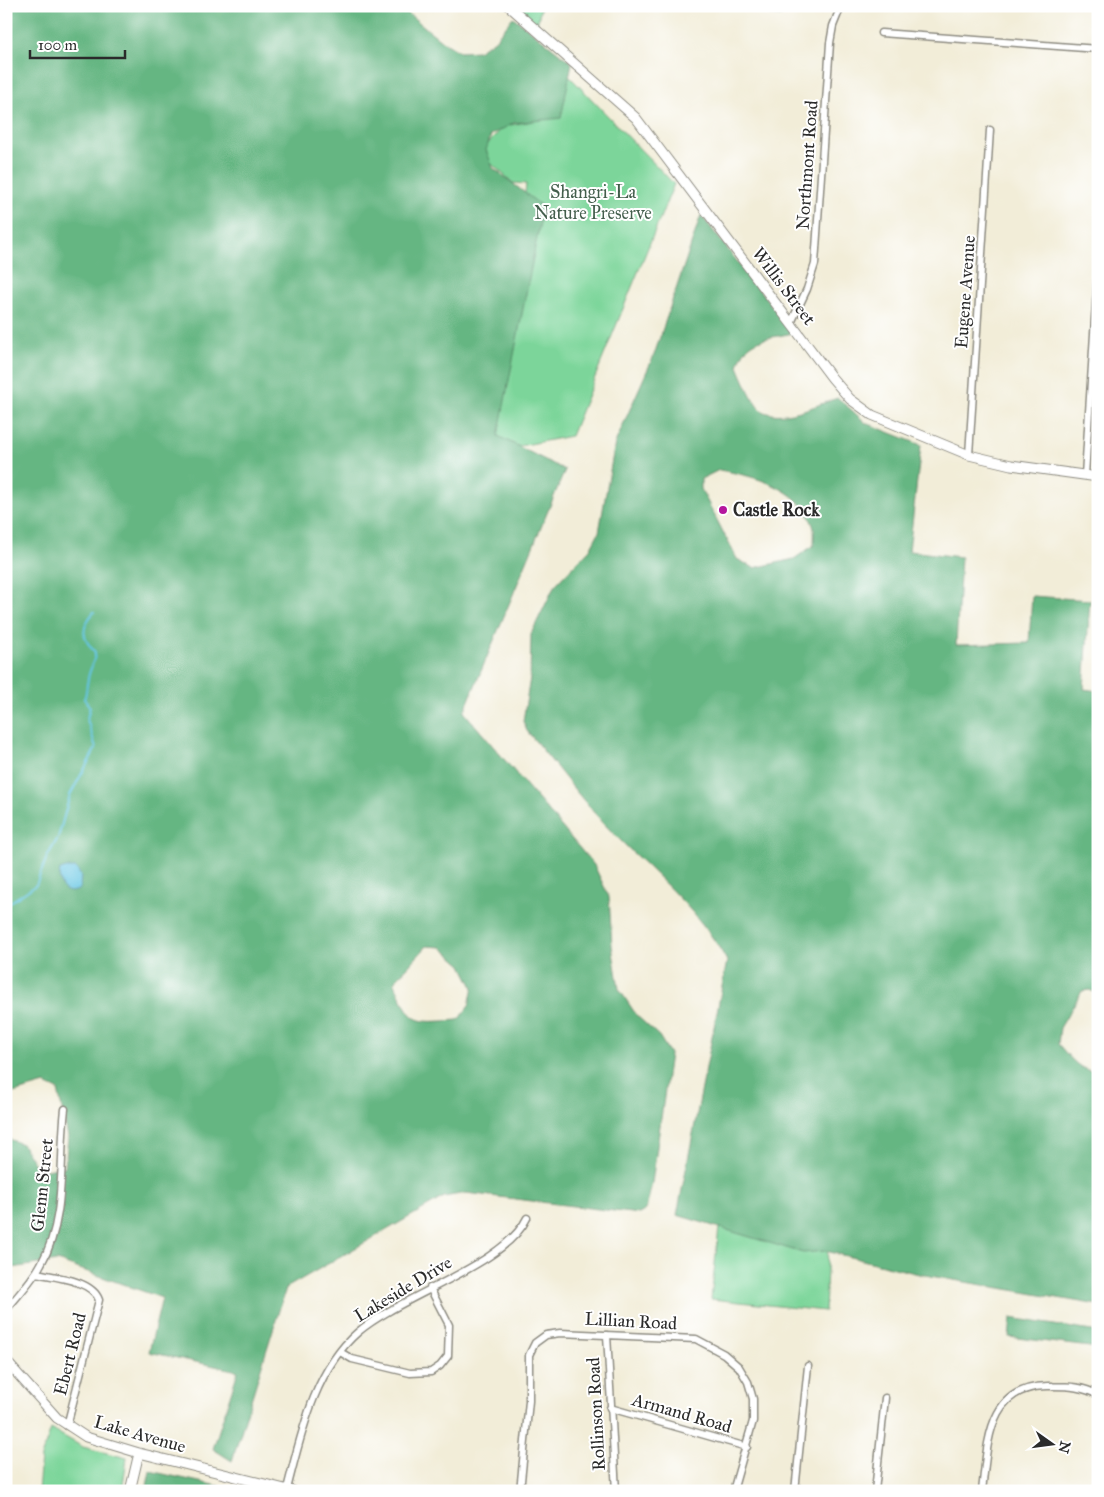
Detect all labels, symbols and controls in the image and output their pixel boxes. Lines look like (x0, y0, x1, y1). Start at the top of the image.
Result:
scale bar (30, 28, 125, 60)
text: 100 m (38, 36, 78, 54)
street label: Northmont Road (792, 100, 822, 230)
park label: Shangri-La Nature Preserve (534, 181, 652, 224)
street label: Eugene Avenue (950, 235, 981, 349)
street label: Willis Street (748, 243, 821, 330)
place label: Castle Rock (733, 499, 820, 521)
marker: Castle Rock (717, 504, 729, 516)
street label: Glenn Street (26, 1137, 58, 1233)
street label: Lakeside Drive (350, 1251, 456, 1327)
street label: Lillian Road (584, 1308, 678, 1334)
street label: Ebert Road (49, 1310, 91, 1398)
street label: Rollinson Road (582, 1357, 610, 1471)
street label: Armand Road (629, 1388, 734, 1438)
street label: Lake Avenue (92, 1410, 188, 1458)
north arrow (1026, 1420, 1076, 1470)
text: N (1054, 1439, 1074, 1455)

